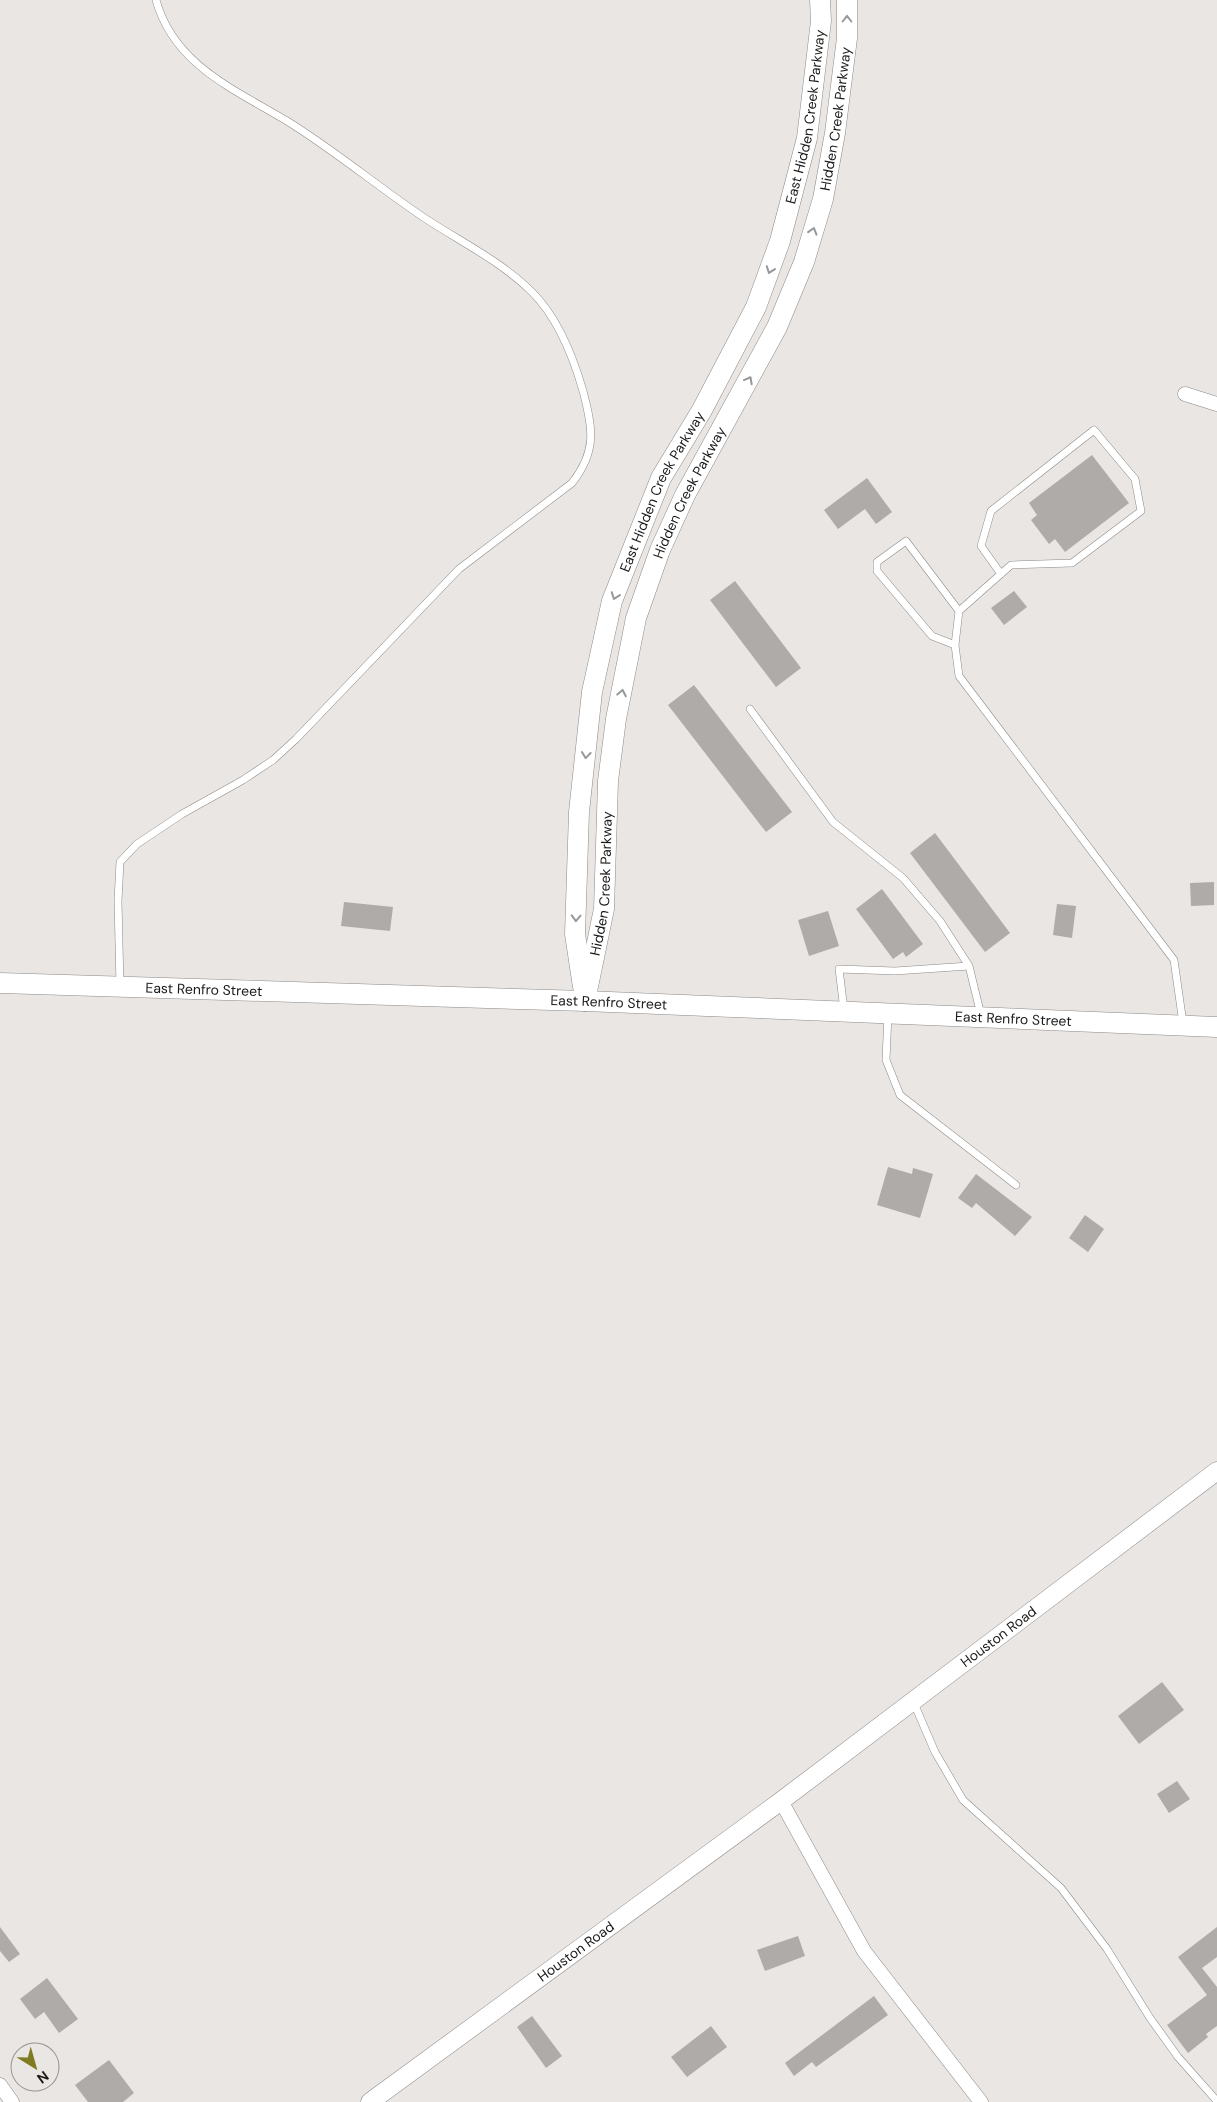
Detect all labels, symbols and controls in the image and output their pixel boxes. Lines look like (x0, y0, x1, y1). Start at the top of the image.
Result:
one-way arrow (842, 15, 852, 22)
street label: East Hidden Creek Parkway (781, 28, 829, 206)
street label: Hidden Creek Parkway (816, 46, 855, 192)
one-way arrow (808, 227, 818, 235)
one-way arrow (766, 265, 776, 274)
one-way arrow (743, 376, 753, 385)
street label: East Hidden Creek Parkway (617, 410, 709, 576)
street label: Hidden Creek Parkway (651, 425, 731, 561)
one-way arrow (611, 591, 621, 600)
one-way arrow (616, 688, 626, 697)
one-way arrow (581, 752, 592, 760)
street label: Hidden Creek Parkway (586, 811, 616, 957)
one-way arrow (570, 914, 581, 922)
street label: East Renfro Street (145, 978, 263, 1000)
street label: East Renfro Street (550, 991, 667, 1013)
street label: East Renfro Street (955, 1007, 1072, 1030)
street label: Houston Road (957, 1602, 1040, 1671)
street label: Houston Road (534, 1917, 618, 1985)
north arrow (10, 2042, 60, 2092)
text: N (33, 2067, 52, 2088)

